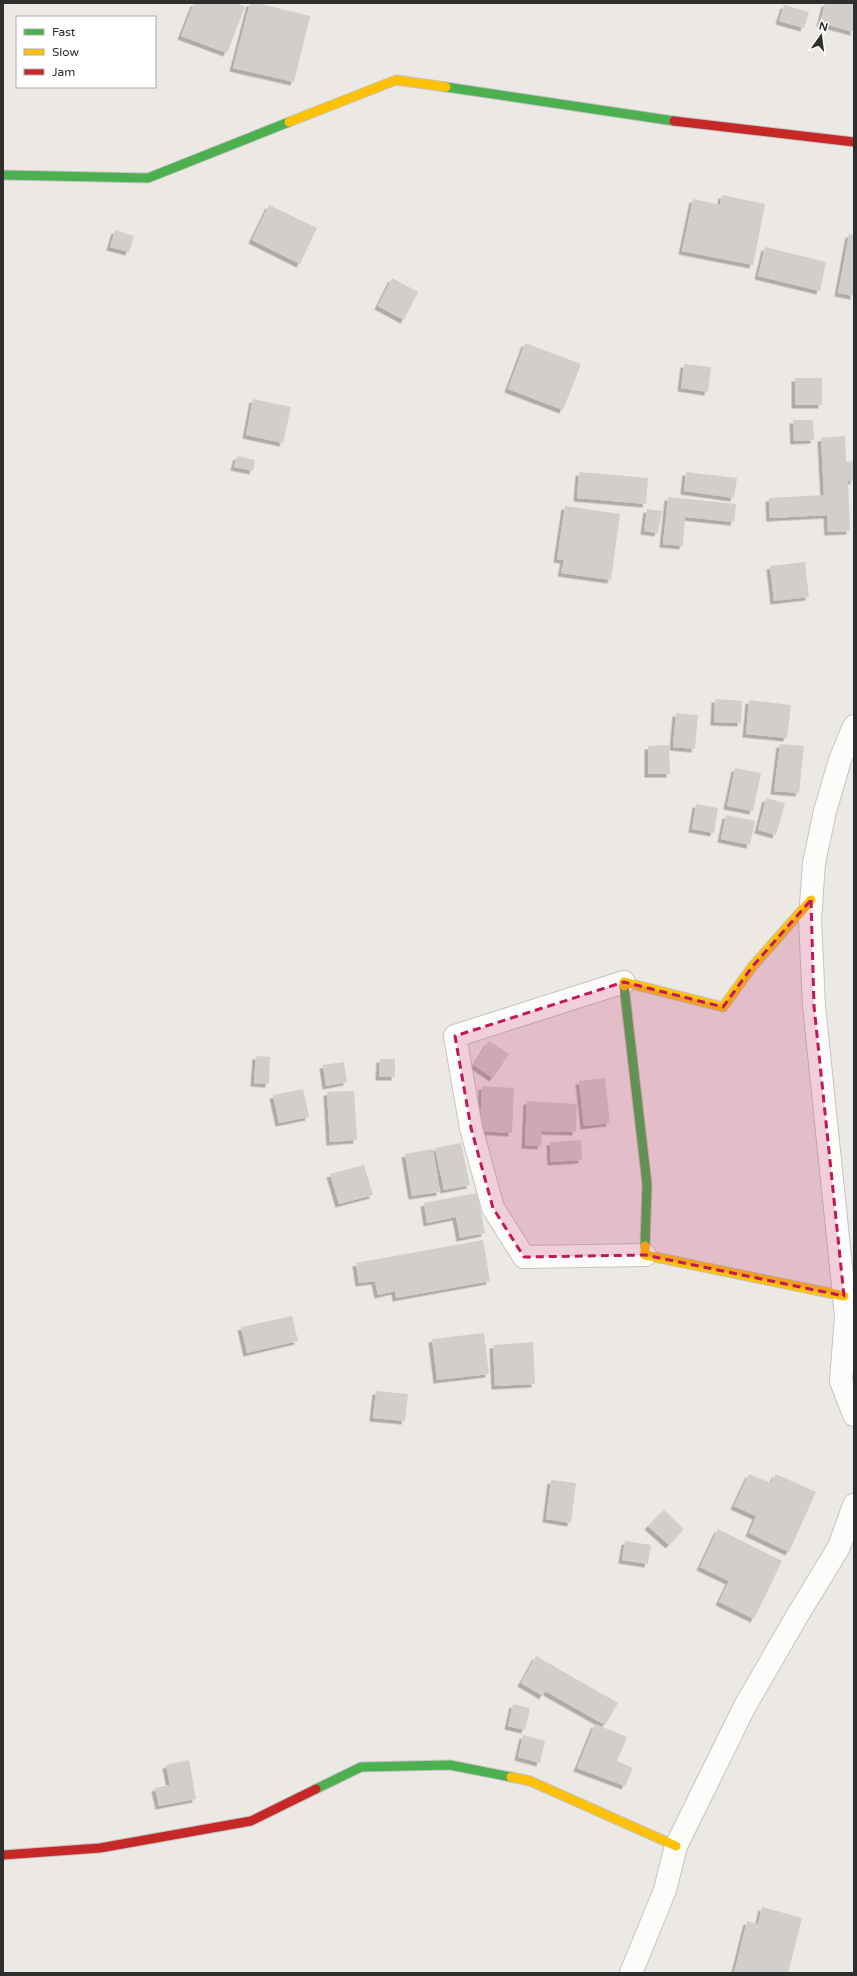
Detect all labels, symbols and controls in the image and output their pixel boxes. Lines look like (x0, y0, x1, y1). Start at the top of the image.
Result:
legend (16, 16, 156, 88)
north arrow (801, 16, 841, 56)
text: N (817, 19, 829, 34)
text: Fast (52, 25, 76, 39)
text: Slow (52, 45, 79, 59)
text: Jam (52, 65, 75, 79)

